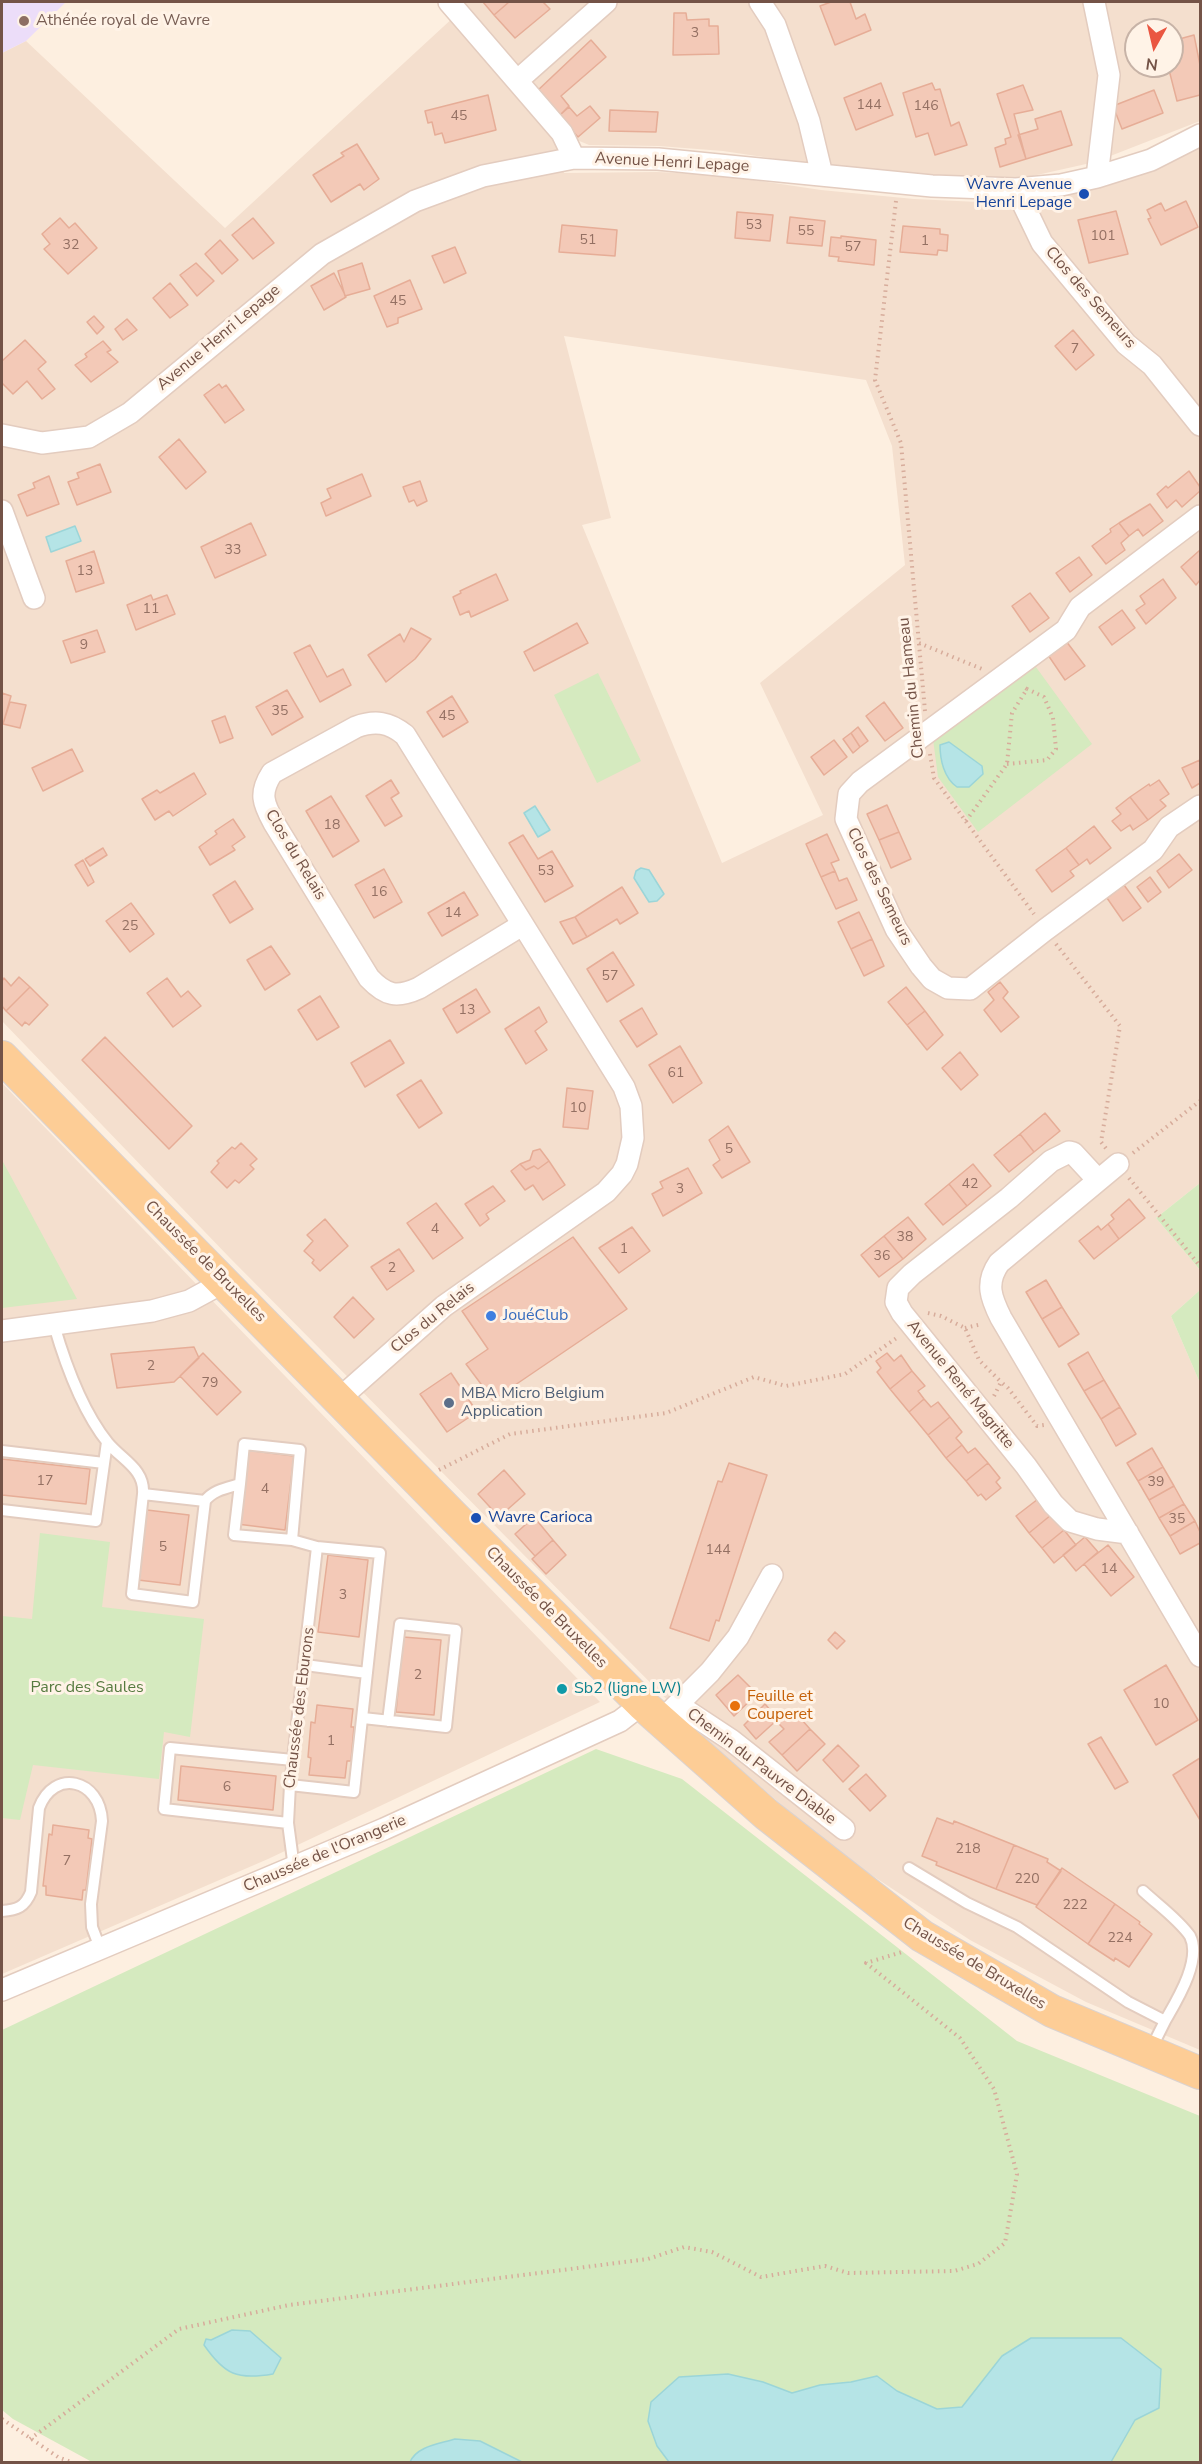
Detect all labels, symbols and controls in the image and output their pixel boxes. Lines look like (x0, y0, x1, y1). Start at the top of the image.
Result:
place label: Athénée royal de Wavre (36, 11, 210, 31)
marker: Athénée royal de Wavre (17, 14, 31, 28)
north arrow (1124, 18, 1184, 78)
house number: 3 (691, 26, 699, 42)
text: N (1144, 52, 1159, 76)
house number: 144 (856, 98, 882, 114)
house number: 146 (913, 99, 939, 115)
house number: 45 (451, 109, 467, 125)
street label: Avenue Henri Lepage (594, 149, 750, 177)
place label: Wavre Avenue Henri Lepage (966, 175, 1072, 213)
marker: Wavre Avenue Henri Lepage (1077, 187, 1091, 201)
house number: 53 (746, 218, 762, 234)
house number: 55 (798, 224, 814, 240)
house number: 101 (1090, 229, 1116, 245)
house number: 51 (580, 233, 596, 249)
house number: 1 (921, 234, 929, 250)
house number: 32 (63, 238, 79, 254)
house number: 57 (845, 240, 861, 256)
street label: Clos des Semeurs (1041, 243, 1139, 353)
street label: Avenue Henri Lepage (154, 281, 284, 395)
house number: 45 (390, 294, 406, 310)
house number: 7 (1071, 342, 1079, 358)
house number: 33 (225, 543, 241, 559)
house number: 13 (77, 564, 93, 580)
house number: 11 (143, 602, 159, 618)
street label: Chemin du Hameau (895, 617, 929, 759)
house number: 9 (80, 638, 88, 654)
house number: 35 (272, 704, 288, 720)
house number: 45 (439, 709, 455, 725)
street label: Clos du Relais (260, 806, 330, 904)
house number: 18 (324, 818, 340, 834)
street label: Clos des Semeurs (842, 825, 916, 949)
house number: 53 (538, 864, 554, 880)
house number: 16 (371, 885, 387, 901)
house number: 14 (445, 906, 461, 922)
house number: 25 (122, 919, 138, 935)
house number: 57 (602, 969, 618, 985)
house number: 13 (459, 1003, 475, 1019)
house number: 61 (668, 1066, 684, 1082)
house number: 10 (570, 1101, 586, 1117)
house number: 5 (725, 1142, 733, 1158)
house number: 42 (962, 1177, 978, 1193)
house number: 3 (676, 1182, 684, 1198)
street label: Chaussée de Bruxelles (140, 1197, 270, 1327)
house number: 4 (431, 1222, 439, 1238)
house number: 38 (897, 1230, 913, 1246)
house number: 1 (620, 1242, 628, 1258)
house number: 36 (874, 1249, 890, 1265)
house number: 2 (388, 1261, 396, 1277)
street label: Clos du Relais (387, 1278, 479, 1358)
place label: JouéClub (503, 1306, 568, 1326)
marker: JouéClub (484, 1309, 498, 1323)
street label: Avenue René Magritte (902, 1317, 1018, 1453)
house number: 2 (147, 1359, 155, 1375)
house number: 79 (202, 1376, 218, 1392)
place label: MBA Micro Belgium Application (461, 1384, 604, 1422)
marker: MBA Micro Belgium Application (442, 1396, 456, 1410)
house number: 17 (37, 1474, 53, 1490)
house number: 39 (1148, 1475, 1164, 1491)
house number: 4 (261, 1482, 269, 1498)
place label: Wavre Carioca (488, 1508, 593, 1528)
marker: Wavre Carioca (469, 1511, 483, 1525)
house number: 35 (1169, 1512, 1185, 1528)
house number: 5 (159, 1540, 167, 1556)
street label: Chaussée de Bruxelles (481, 1543, 611, 1673)
house number: 144 (705, 1543, 731, 1559)
house number: 14 (1101, 1562, 1117, 1578)
house number: 3 (339, 1588, 347, 1604)
street label: Chaussée des Eburons (281, 1626, 319, 1790)
house number: 2 (414, 1668, 422, 1684)
park label: Parc des Saules (30, 1678, 144, 1698)
place label: Sb2 (ligne LW) (574, 1679, 682, 1699)
marker: Sb2 (ligne LW) (555, 1682, 569, 1696)
place label: Feuille et Couperet (747, 1687, 813, 1725)
house number: 10 (1153, 1697, 1169, 1713)
marker: Feuille et Couperet (728, 1699, 742, 1713)
street label: Chemin du Pauvre Diable (683, 1705, 839, 1829)
house number: 1 (327, 1734, 335, 1750)
house number: 6 (223, 1780, 231, 1796)
street label: Chaussée de l'Orangerie (241, 1811, 409, 1897)
house number: 218 (955, 1842, 981, 1858)
house number: 7 (63, 1854, 71, 1870)
house number: 220 (1014, 1872, 1040, 1888)
house number: 222 (1062, 1898, 1088, 1914)
street label: Chaussée de Bruxelles (899, 1914, 1049, 2014)
house number: 224 (1107, 1931, 1133, 1947)

